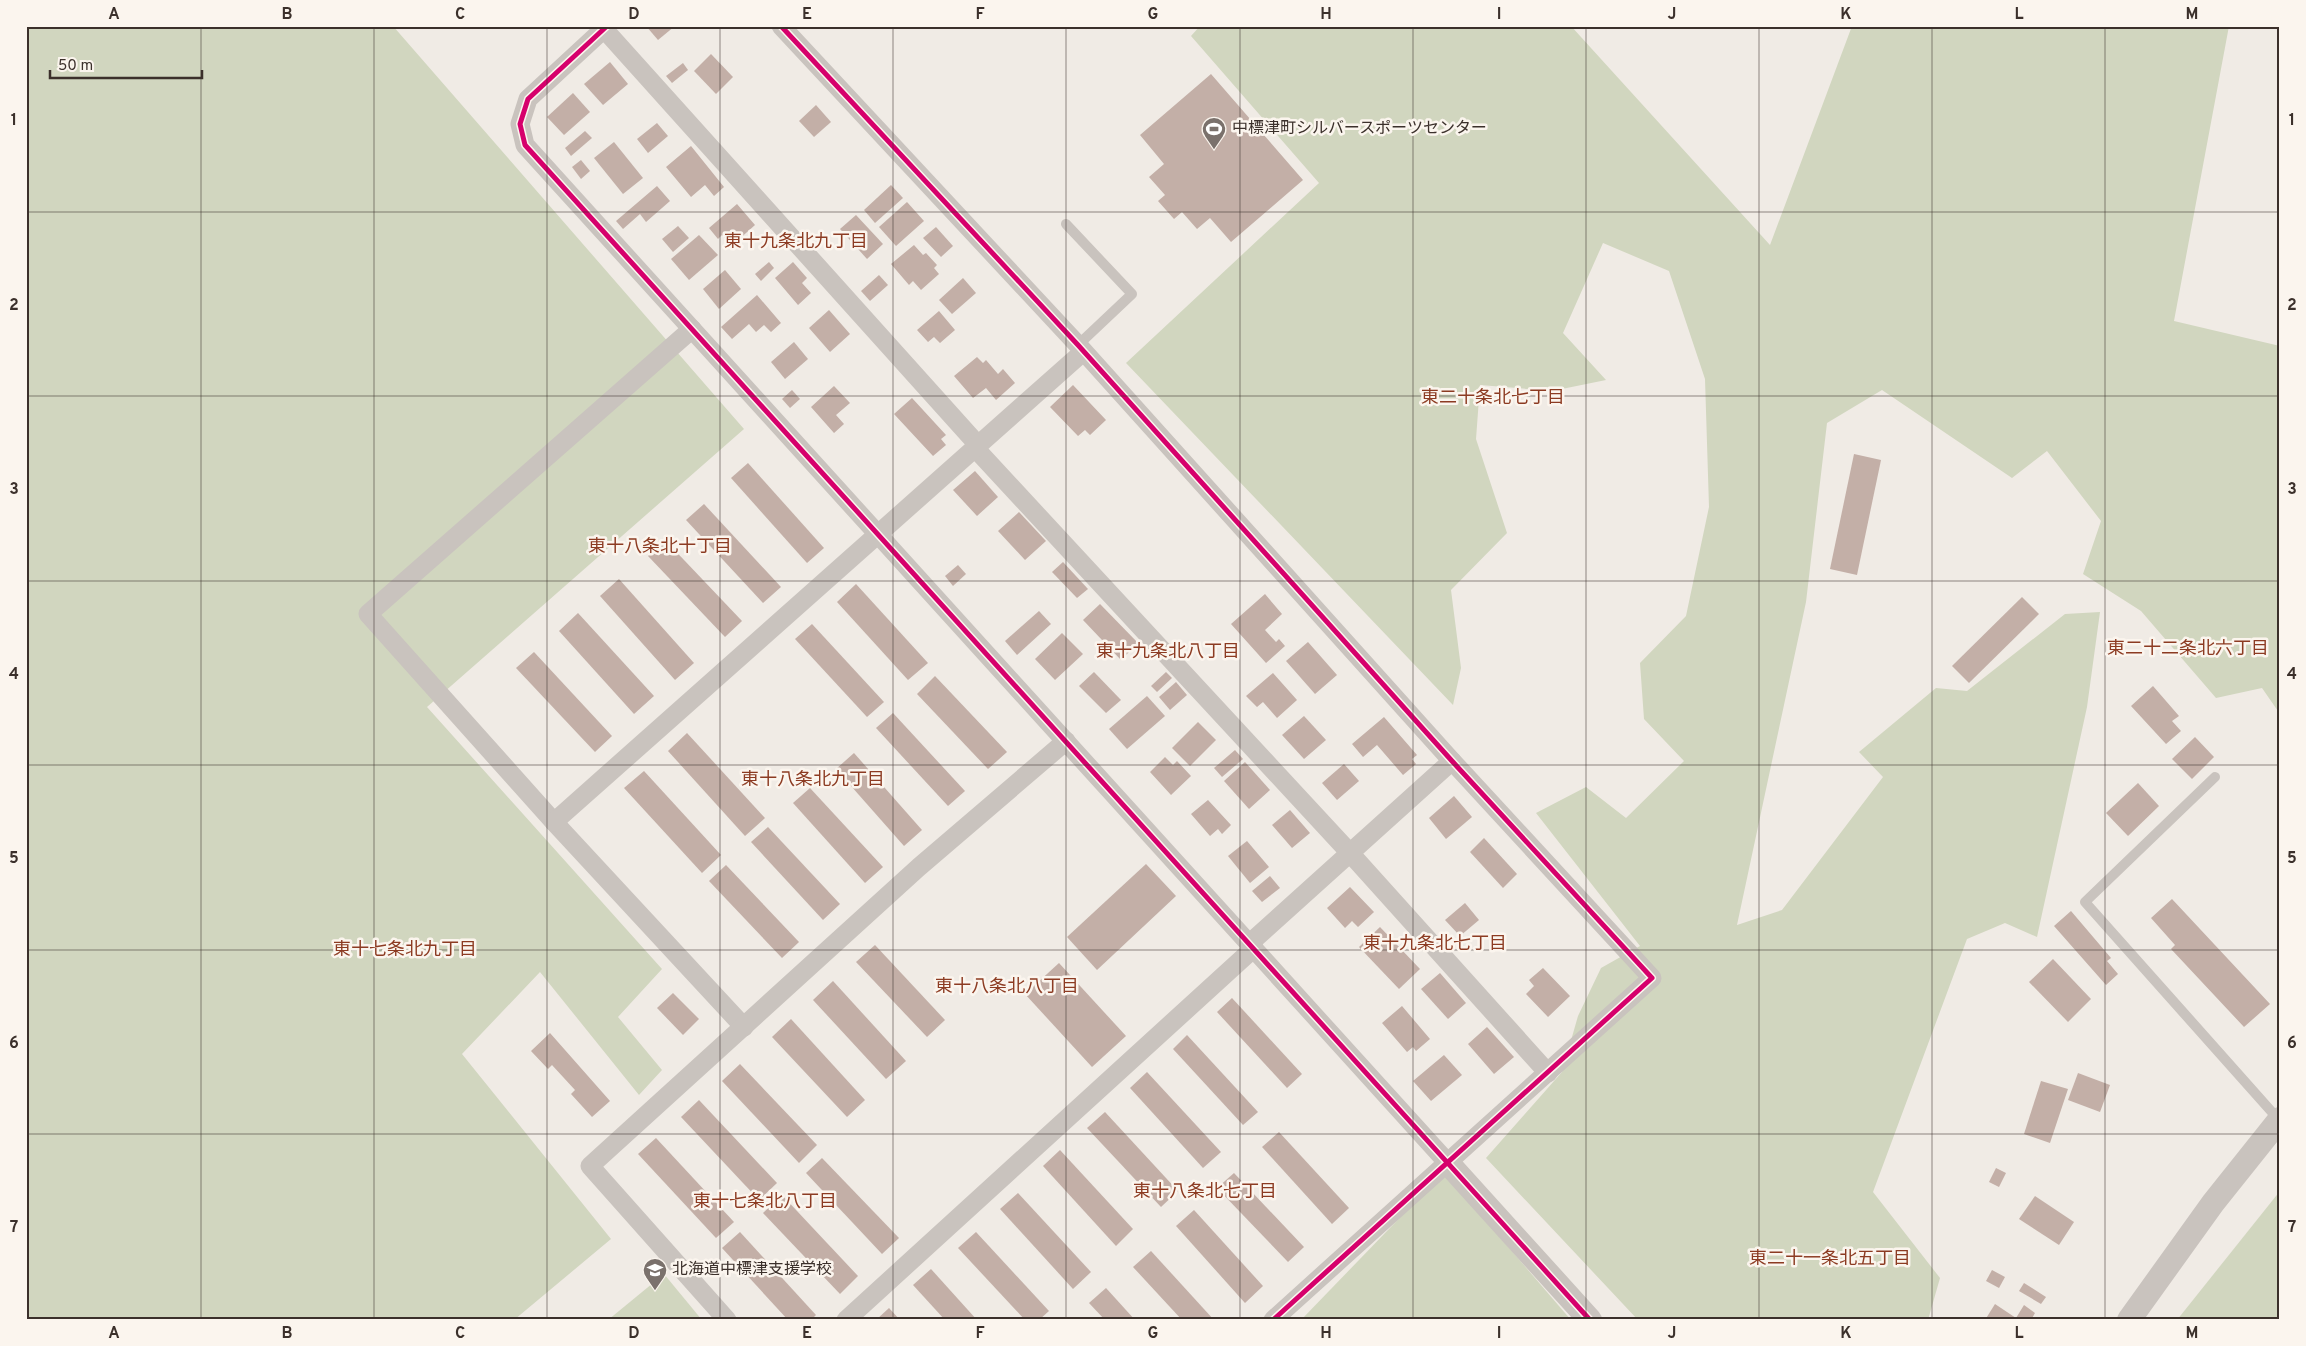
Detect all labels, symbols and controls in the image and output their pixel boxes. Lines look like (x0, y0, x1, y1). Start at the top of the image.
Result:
text: A (108, 5, 120, 25)
text: B (281, 5, 293, 25)
text: C (455, 5, 465, 25)
text: D (628, 5, 640, 25)
text: E (802, 5, 812, 25)
text: F (975, 5, 985, 25)
text: G (1148, 5, 1158, 25)
text: H (1320, 5, 1332, 25)
text: I (1497, 5, 1501, 25)
text: J (1668, 5, 1676, 25)
text: K (1840, 5, 1852, 25)
text: L (2014, 5, 2024, 25)
text: M (2186, 5, 2198, 25)
scale bar (50, 48, 202, 80)
text: 50 m (58, 57, 93, 76)
text: 1 (11, 111, 17, 131)
text: 1 (2289, 111, 2295, 131)
sports icon: 中標津町シルバースポーツセンター (1201, 116, 1227, 150)
place label: 中標津町シルバースポーツセンター (1232, 119, 1487, 139)
district label: 東十九条北九丁目 (724, 231, 868, 254)
text: 2 (9, 296, 19, 316)
text: 2 (2287, 296, 2297, 316)
district label: 東二十条北七丁目 (1421, 387, 1565, 410)
text: 3 (9, 480, 19, 500)
text: 3 (2287, 480, 2297, 500)
district label: 東十八条北十丁目 (588, 536, 732, 559)
district label: 東二十二条北六丁目 (2107, 638, 2269, 661)
district label: 東十九条北八丁目 (1096, 641, 1240, 664)
text: 4 (9, 665, 19, 685)
text: 4 (2287, 665, 2297, 685)
district label: 東十八条北九丁目 (741, 769, 885, 792)
text: 5 (9, 849, 19, 869)
text: 5 (2287, 849, 2297, 869)
district label: 東十九条北七丁目 (1363, 933, 1507, 956)
district label: 東十七条北九丁目 (333, 939, 477, 962)
district label: 東十八条北八丁目 (935, 976, 1079, 999)
text: 6 (9, 1034, 19, 1054)
text: 6 (2287, 1034, 2297, 1054)
district label: 東十八条北七丁目 (1133, 1181, 1277, 1204)
district label: 東十七条北八丁目 (693, 1191, 837, 1214)
text: 7 (10, 1218, 18, 1238)
text: 7 (2288, 1218, 2296, 1238)
district label: 東二十一条北五丁目 (1749, 1248, 1911, 1271)
school or university icon: 北海道中標津支援学校 (642, 1257, 668, 1291)
place label: 北海道中標津支援学校 (672, 1260, 832, 1280)
text: A (108, 1324, 120, 1344)
text: B (281, 1324, 293, 1344)
text: C (455, 1324, 465, 1344)
text: D (628, 1324, 640, 1344)
text: E (802, 1324, 812, 1344)
text: F (975, 1324, 985, 1344)
text: G (1148, 1324, 1158, 1344)
text: H (1320, 1324, 1332, 1344)
text: I (1497, 1324, 1501, 1344)
text: J (1668, 1324, 1676, 1344)
text: K (1840, 1324, 1852, 1344)
text: L (2014, 1324, 2024, 1344)
text: M (2186, 1324, 2198, 1344)

